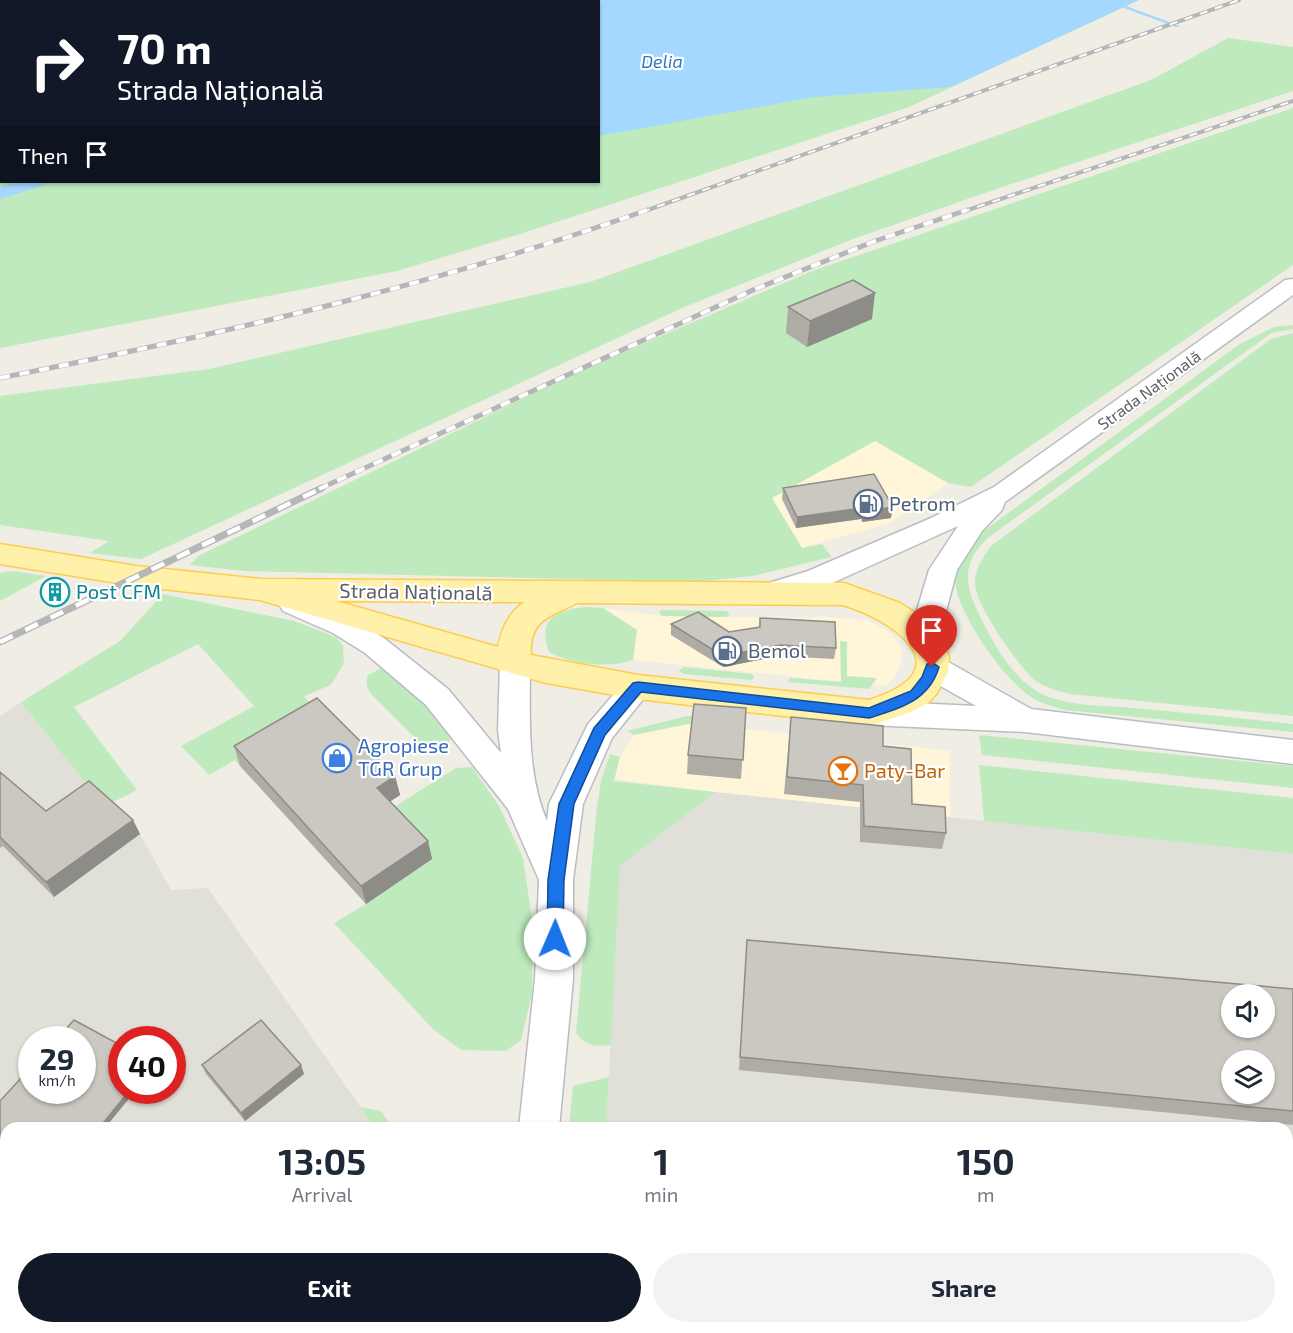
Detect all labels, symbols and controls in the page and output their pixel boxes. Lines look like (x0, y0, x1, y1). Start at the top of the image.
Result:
text: 70 m (117, 22, 212, 72)
icon: right (18, 24, 96, 102)
water label: Delia (641, 50, 683, 72)
text: Strada Națională (117, 73, 324, 105)
icon: arrive (80, 138, 113, 171)
text: Then (18, 142, 68, 168)
street label: Strada Națională (1094, 346, 1205, 435)
fuel station icon: Petrom (852, 488, 884, 520)
place label: Petrom (889, 491, 956, 515)
building icon: Post CFM (39, 576, 71, 608)
street label: Strada Națională (339, 578, 493, 606)
place label: Post CFM (76, 579, 161, 603)
pin (906, 605, 957, 667)
icon: arrive (915, 614, 948, 647)
fuel station icon: Bemol (711, 635, 743, 667)
place label: Bemol (748, 638, 806, 662)
place label: Agropiese TGR Grup (358, 733, 449, 780)
shop icon: Agropiese TGR Grup (321, 742, 353, 774)
bar icon: Paty-Bar (827, 755, 859, 787)
place label: Paty-Bar (864, 758, 945, 782)
position arrow (523, 907, 587, 971)
map controls (1221, 984, 1275, 1104)
button: sound (1221, 984, 1275, 1038)
speed limit sign: 40 (108, 1026, 186, 1104)
text: 29 (39, 1040, 75, 1076)
button: layers (1221, 1050, 1275, 1104)
text: km/h (38, 1071, 76, 1089)
text: 13:05 (278, 1139, 366, 1182)
text: 1 (654, 1139, 669, 1182)
text: 150 (957, 1139, 1015, 1182)
text: Arrival (292, 1182, 353, 1206)
text: min (644, 1182, 678, 1206)
text: m (977, 1182, 994, 1206)
button: Exit (18, 1253, 641, 1322)
button: Share (653, 1253, 1275, 1322)

